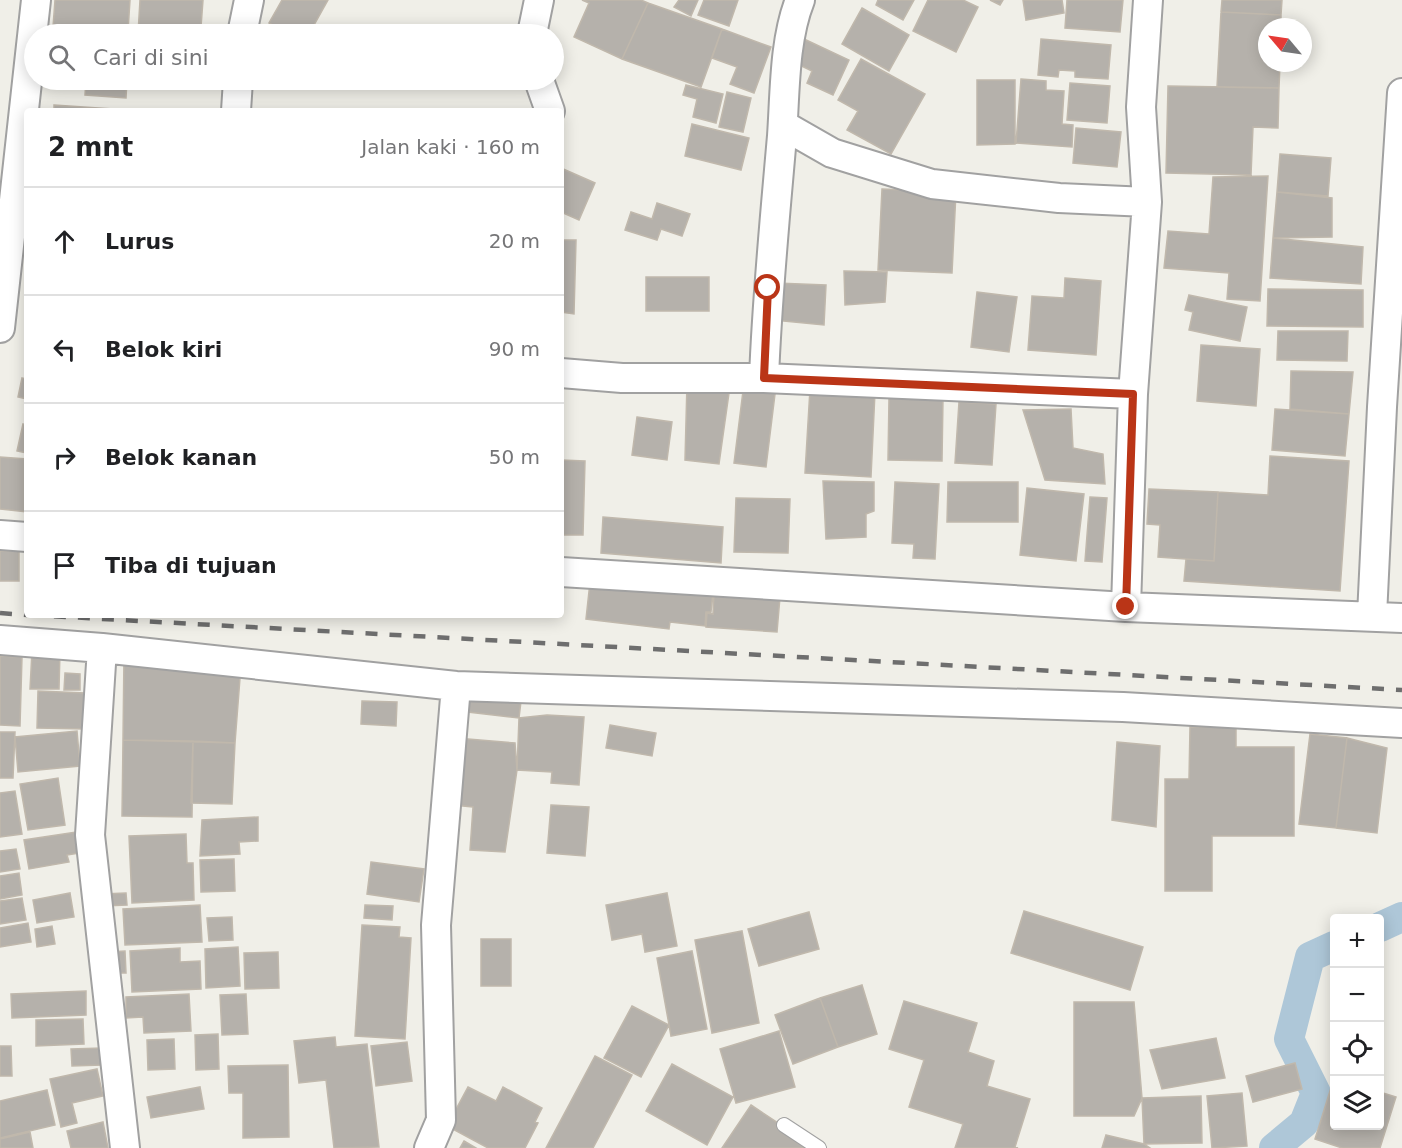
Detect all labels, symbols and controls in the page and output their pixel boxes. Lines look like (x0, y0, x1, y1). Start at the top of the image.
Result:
north arrow (1258, 18, 1312, 72)
search box (24, 24, 564, 90)
icon: search (45, 41, 78, 74)
text: Cari di sini (93, 45, 209, 70)
text: 2 mnt (48, 132, 133, 162)
text: Jalan kaki · 160 m (361, 135, 540, 159)
icon: ahead (48, 225, 81, 258)
text: Lurus (105, 229, 174, 254)
text: 20 m (489, 229, 540, 253)
route start (754, 274, 780, 300)
icon: left (48, 333, 81, 366)
text: Belok kiri (105, 337, 222, 362)
text: 90 m (489, 337, 540, 361)
icon: right (48, 441, 81, 474)
text: Belok kanan (105, 445, 257, 470)
text: 50 m (489, 445, 540, 469)
icon: arrive (48, 549, 81, 582)
text: Tiba di tujuan (105, 553, 277, 578)
route end (1112, 593, 1138, 619)
map controls (1330, 914, 1384, 1130)
button: + (1330, 914, 1384, 968)
button: − (1330, 968, 1384, 1022)
button: locate (1330, 1022, 1384, 1076)
button: layers (1330, 1076, 1384, 1130)

